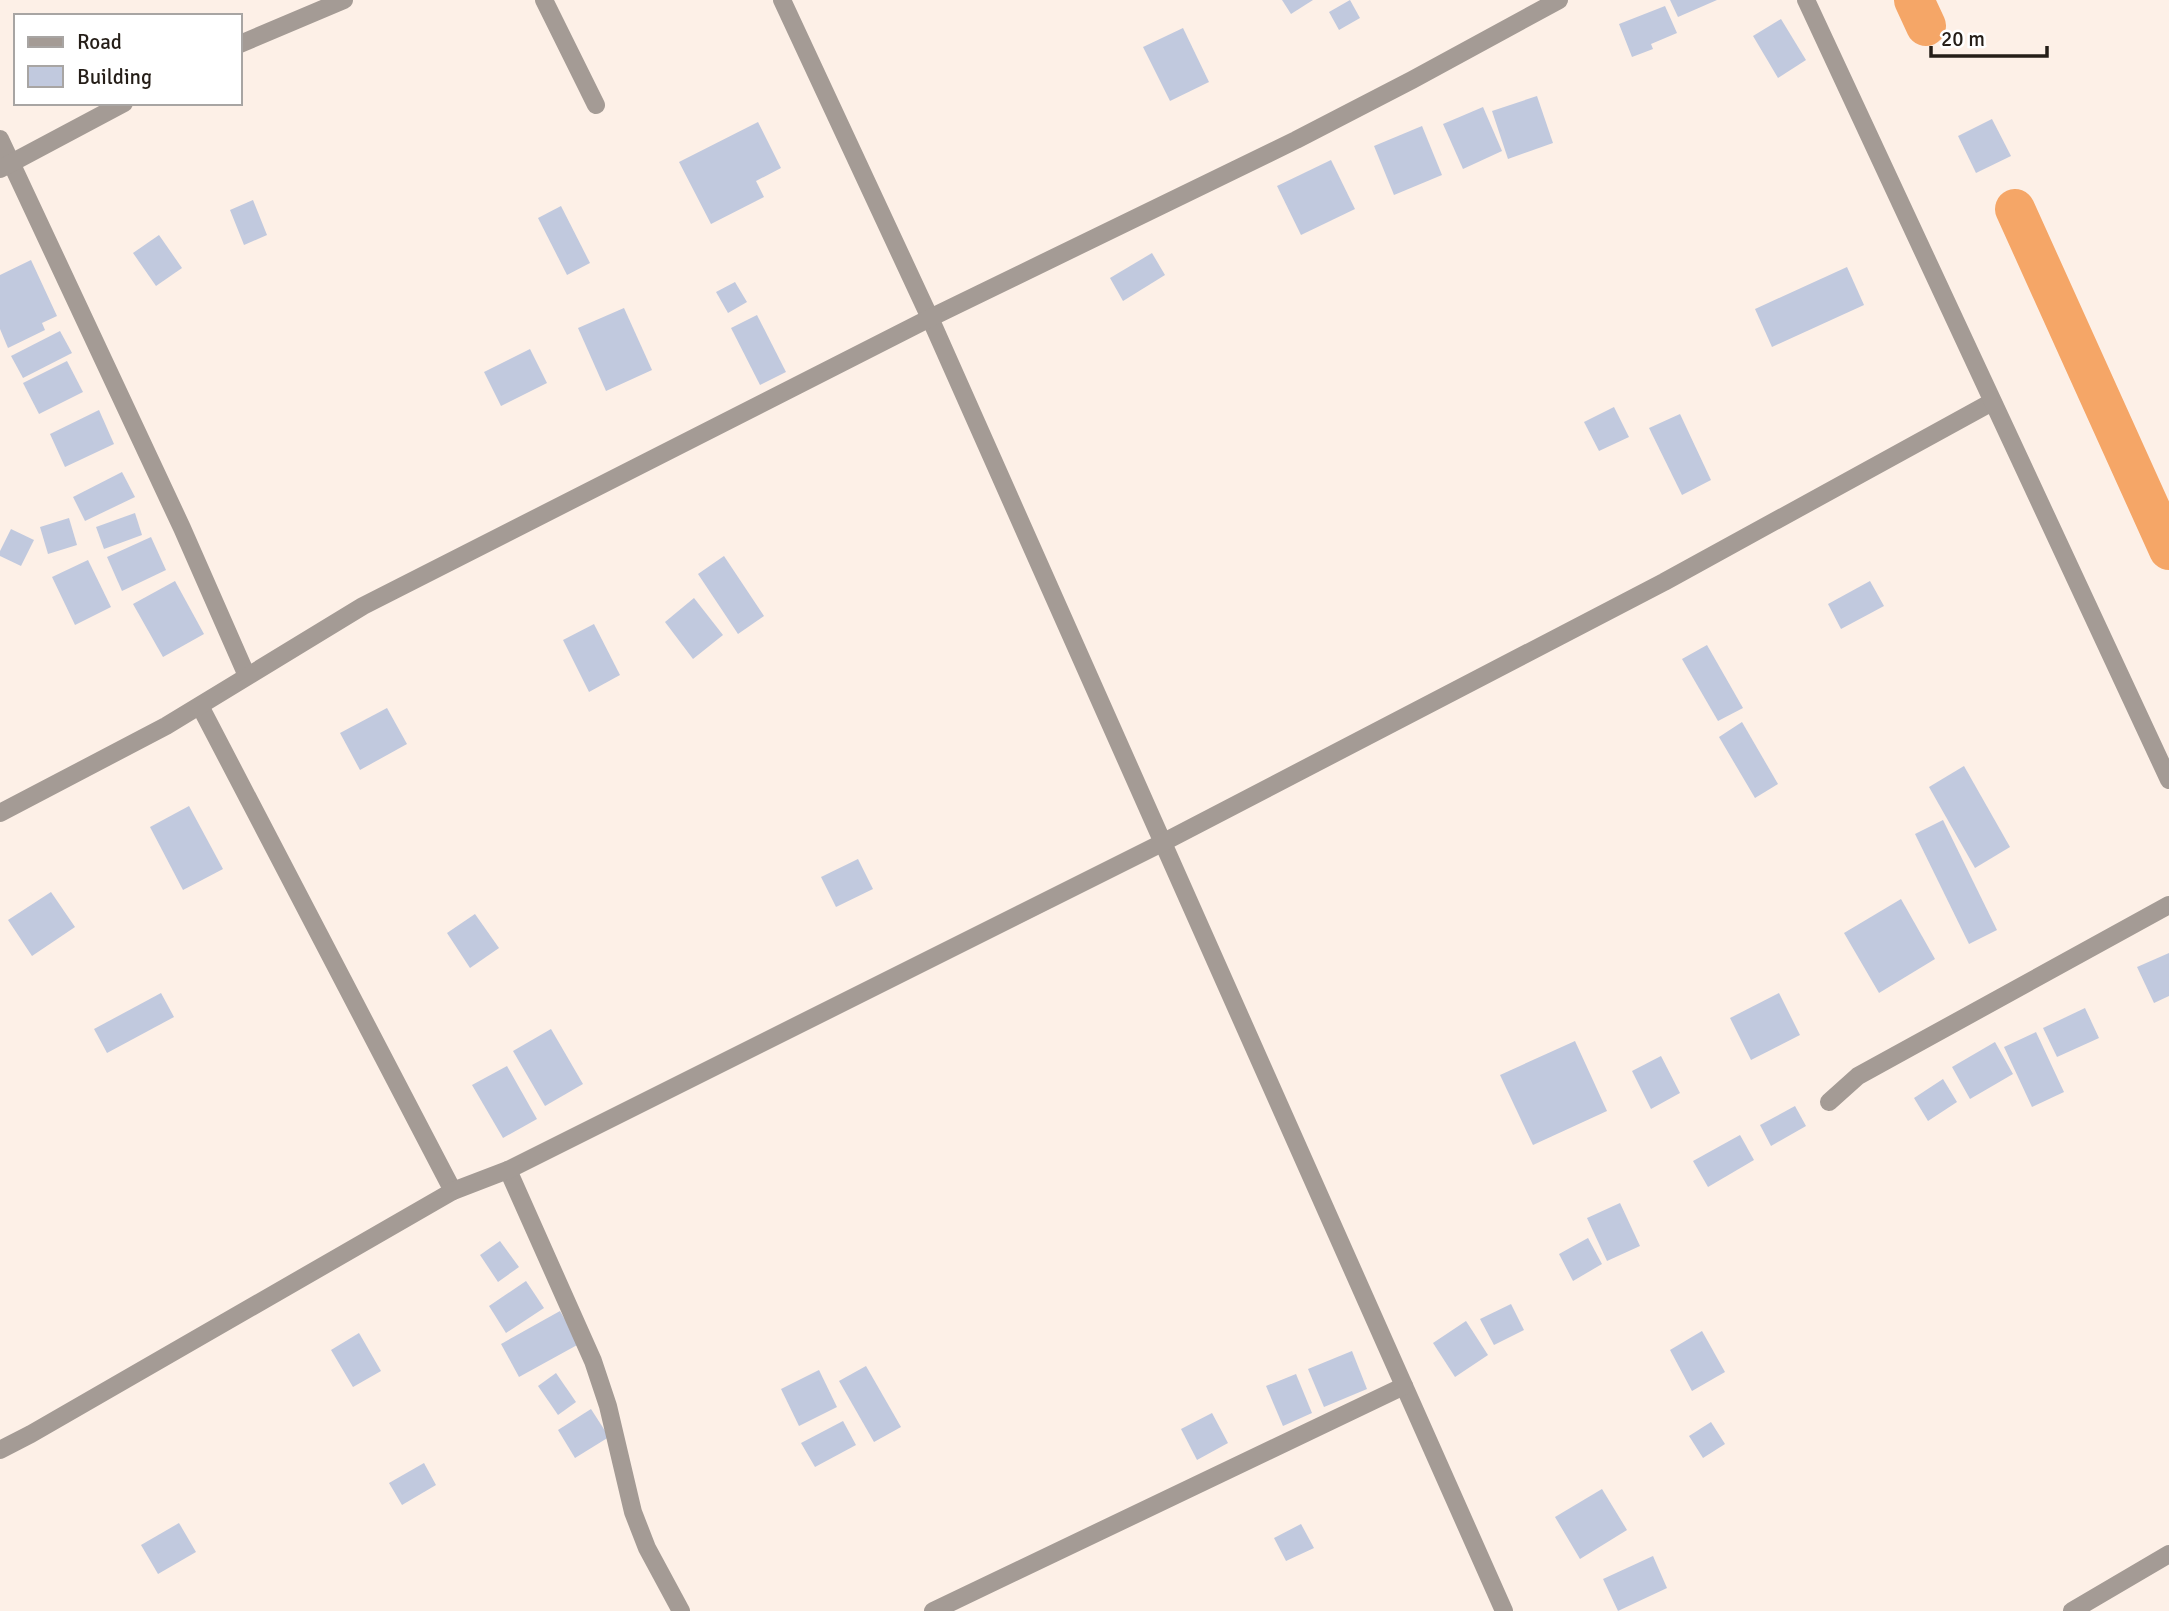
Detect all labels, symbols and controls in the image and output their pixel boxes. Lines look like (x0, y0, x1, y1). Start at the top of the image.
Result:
legend (14, 14, 242, 105)
scale bar (1931, 14, 2046, 58)
text: 20 m (1941, 26, 1985, 52)
text: Road (77, 29, 122, 55)
text: Building (77, 64, 152, 90)

